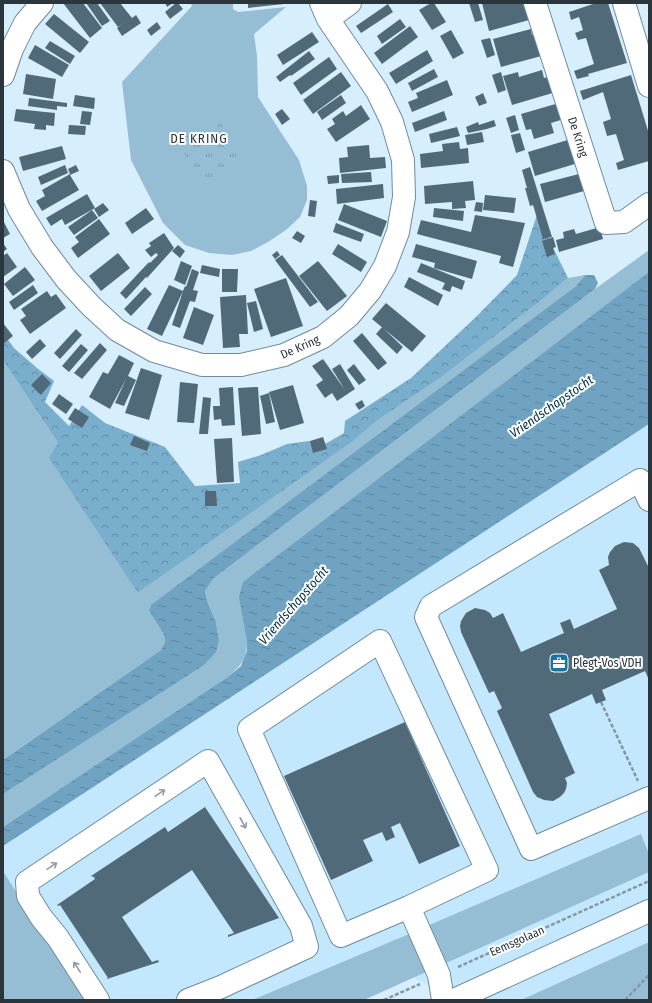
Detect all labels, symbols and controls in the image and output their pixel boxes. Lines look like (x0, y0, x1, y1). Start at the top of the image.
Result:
street label: De Kring (565, 115, 591, 159)
district label: DE KRING (170, 131, 228, 146)
street label: De Kring (278, 332, 322, 362)
water label: Vriendschapstocht (507, 372, 597, 441)
water label: Vriendschapstocht (255, 563, 332, 647)
office icon: Plegt-Vos VDH (548, 652, 570, 674)
place label: Plegt-Vos VDH (573, 656, 642, 670)
one-way arrow (154, 789, 165, 797)
one-way arrow (240, 817, 248, 829)
one-way arrow (46, 861, 58, 869)
street label: Eemsgolaan (487, 923, 547, 959)
one-way arrow (73, 962, 81, 973)

